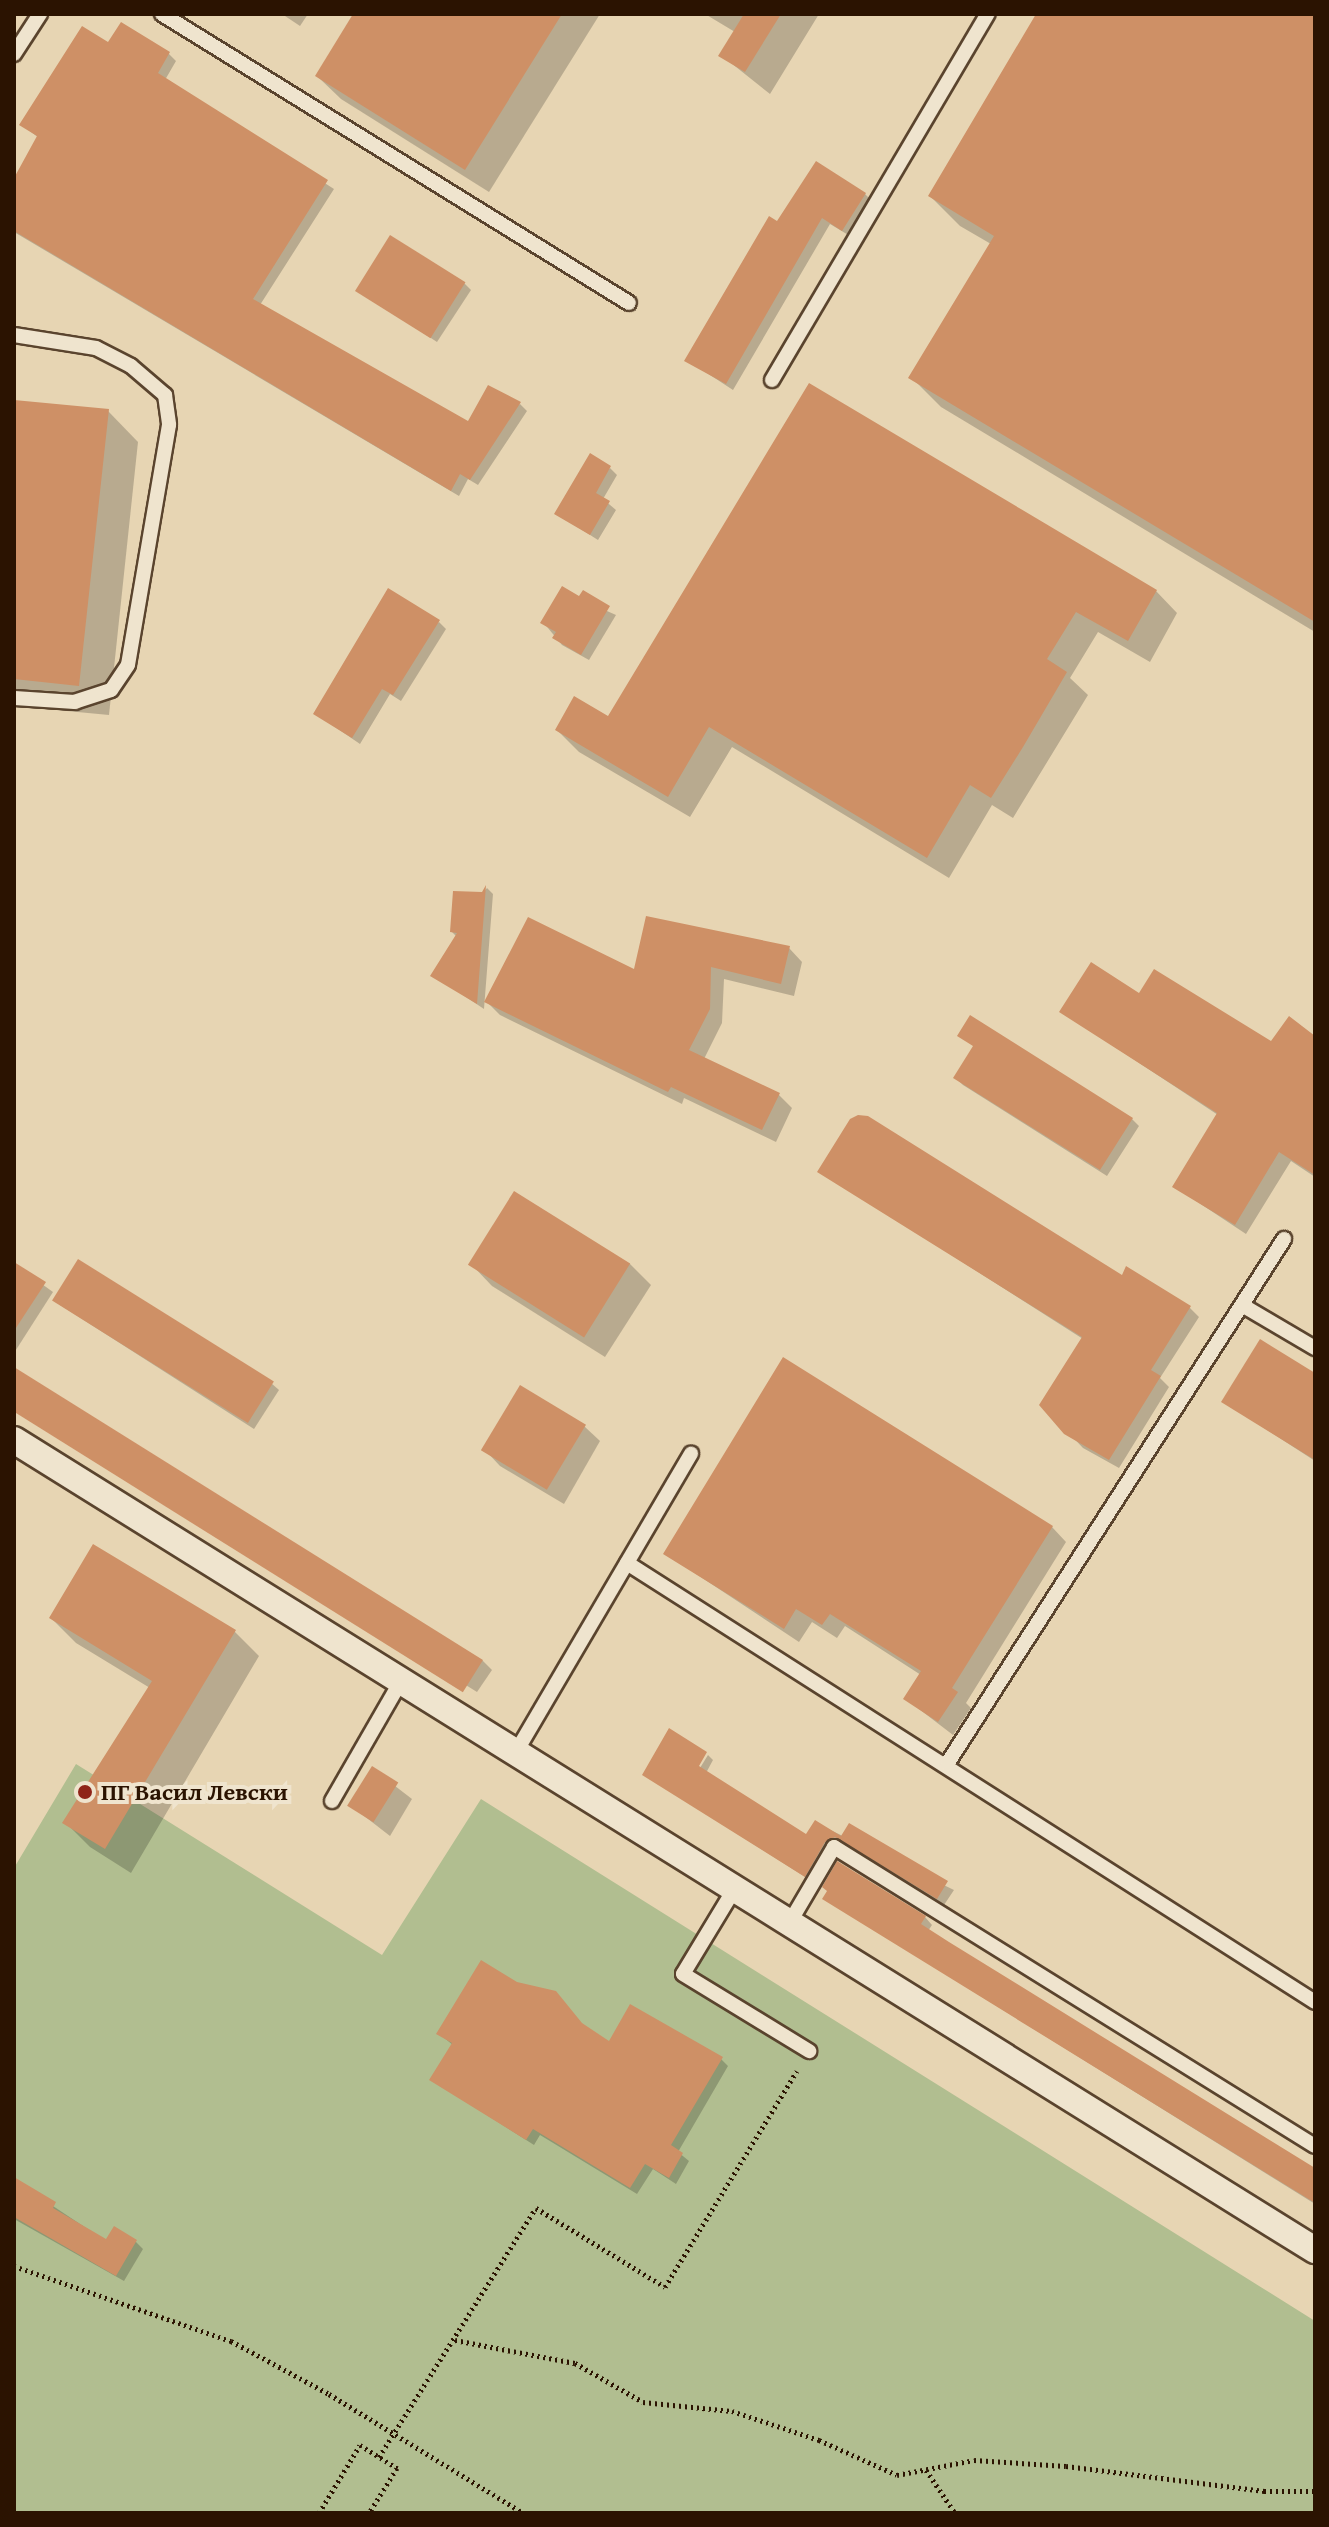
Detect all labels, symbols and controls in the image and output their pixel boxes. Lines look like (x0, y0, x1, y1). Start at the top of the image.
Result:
place label: ПГ Васил Левски (101, 1778, 288, 1806)
marker: ПГ Васил Левски (76, 1783, 94, 1801)

